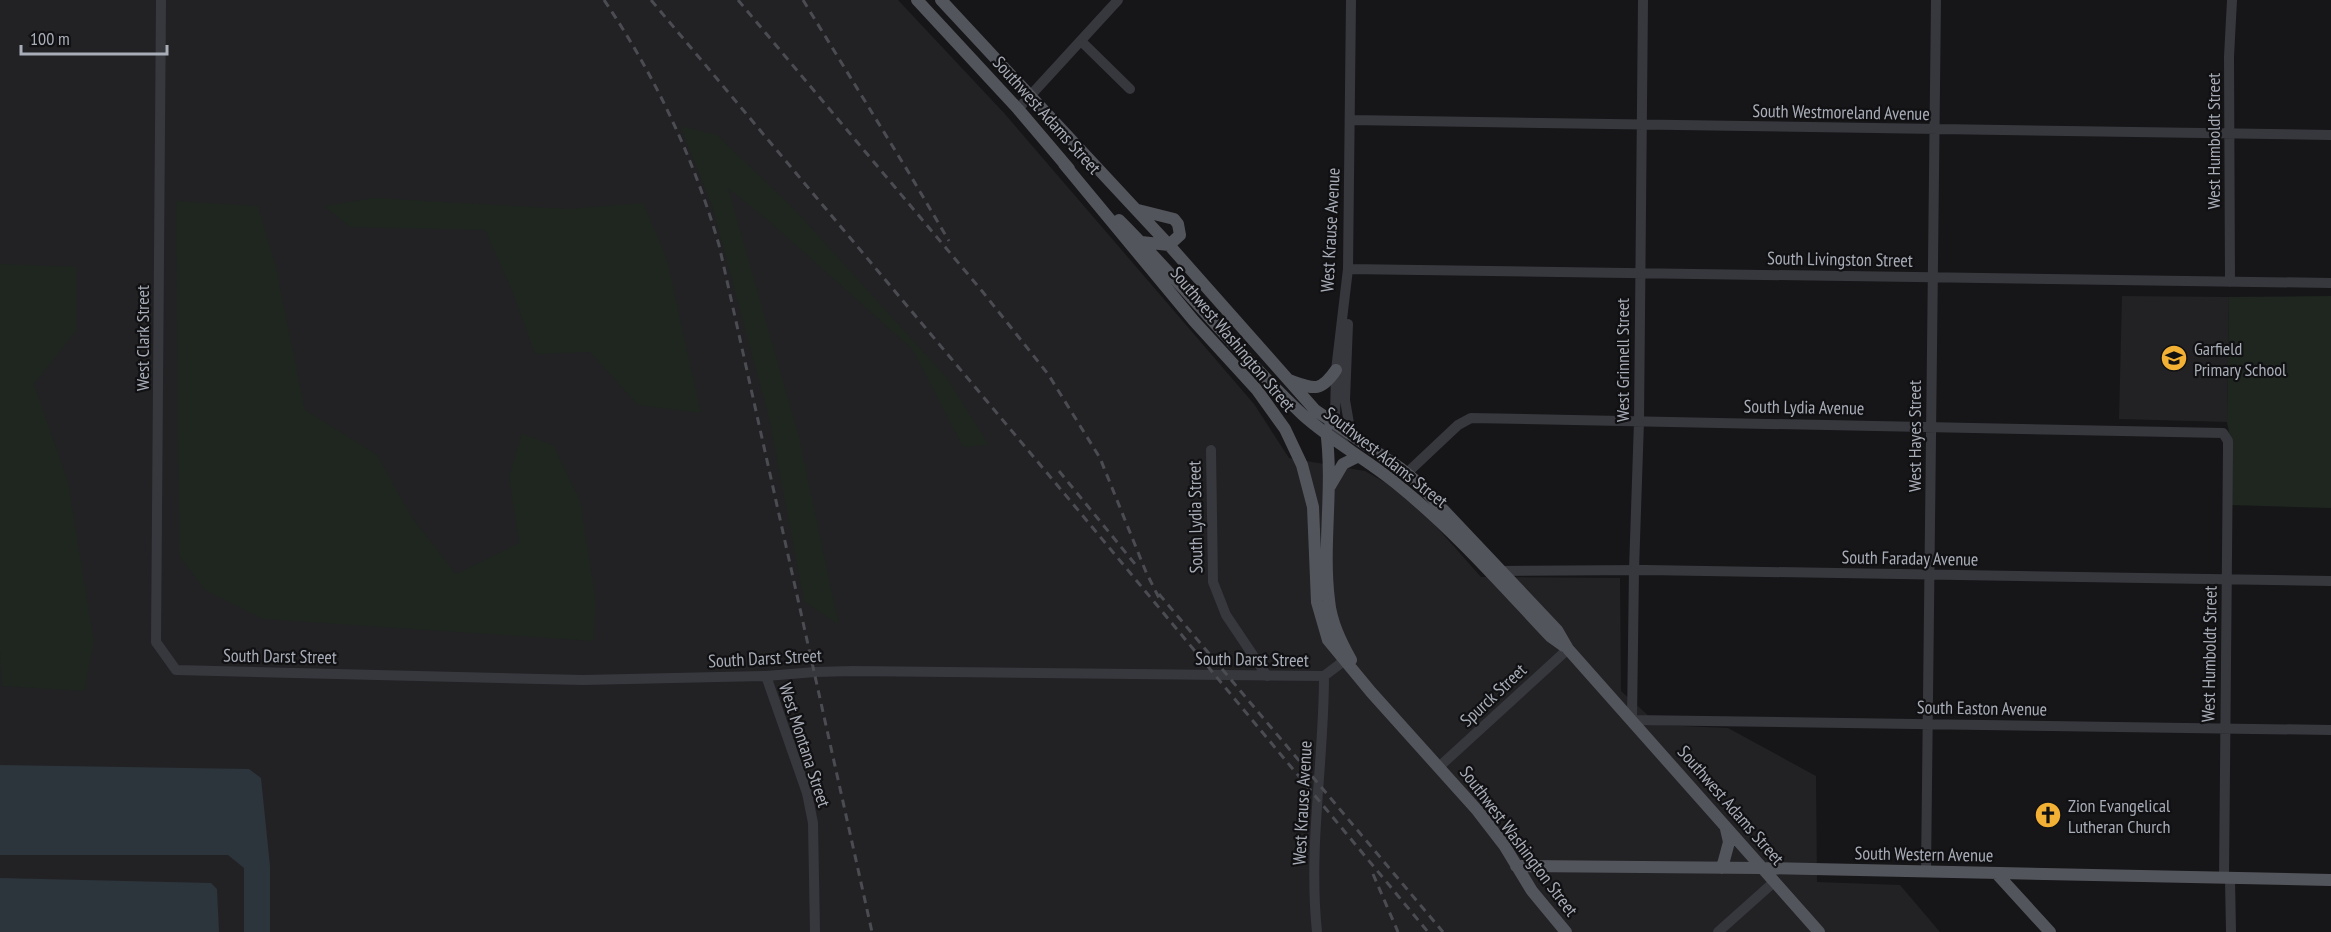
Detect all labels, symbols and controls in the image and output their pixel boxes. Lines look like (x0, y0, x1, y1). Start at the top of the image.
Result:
scale bar (21, 18, 166, 56)
text: 100 m (30, 27, 70, 50)
street label: Southwest Adams Street (988, 51, 1106, 179)
street label: West Humboldt Street (2202, 73, 2225, 209)
street label: South Westmoreland Avenue (1752, 99, 1930, 125)
street label: West Krause Avenue (1315, 167, 1345, 293)
street label: South Livingston Street (1767, 246, 1913, 272)
street label: Southwest Washington Street (1166, 262, 1300, 416)
street label: West Clark Street (131, 285, 154, 391)
street label: West Grinnell Street (1611, 298, 1634, 422)
place label: Garfield Primary School (2194, 337, 2287, 381)
school or university icon: Garfield Primary School (2159, 343, 2189, 373)
street label: West Hayes Street (1903, 380, 1926, 492)
street label: South Lydia Avenue (1744, 394, 1864, 420)
street label: Southwest Adams Street (1319, 402, 1453, 513)
street label: South Lydia Street (1183, 460, 1207, 574)
street label: South Faraday Avenue (1841, 545, 1979, 571)
street label: West Humboldt Street (2196, 586, 2222, 722)
street label: South Darst Street (223, 644, 337, 668)
street label: South Darst Street (708, 644, 822, 672)
street label: South Darst Street (1195, 647, 1309, 671)
street label: Spurck Street (1455, 658, 1531, 731)
street label: West Montana Street (774, 680, 836, 810)
street label: South Easton Avenue (1917, 695, 2047, 721)
street label: West Krause Avenue (1287, 740, 1317, 866)
street label: Southwest Adams Street (1673, 741, 1789, 869)
street label: Southwest Washington Street (1455, 761, 1583, 921)
place label: Zion Evangelical Lutheran Church (2068, 794, 2171, 838)
church icon: Zion Evangelical Lutheran Church (2033, 800, 2063, 830)
street label: South Western Avenue (1855, 841, 1993, 867)

